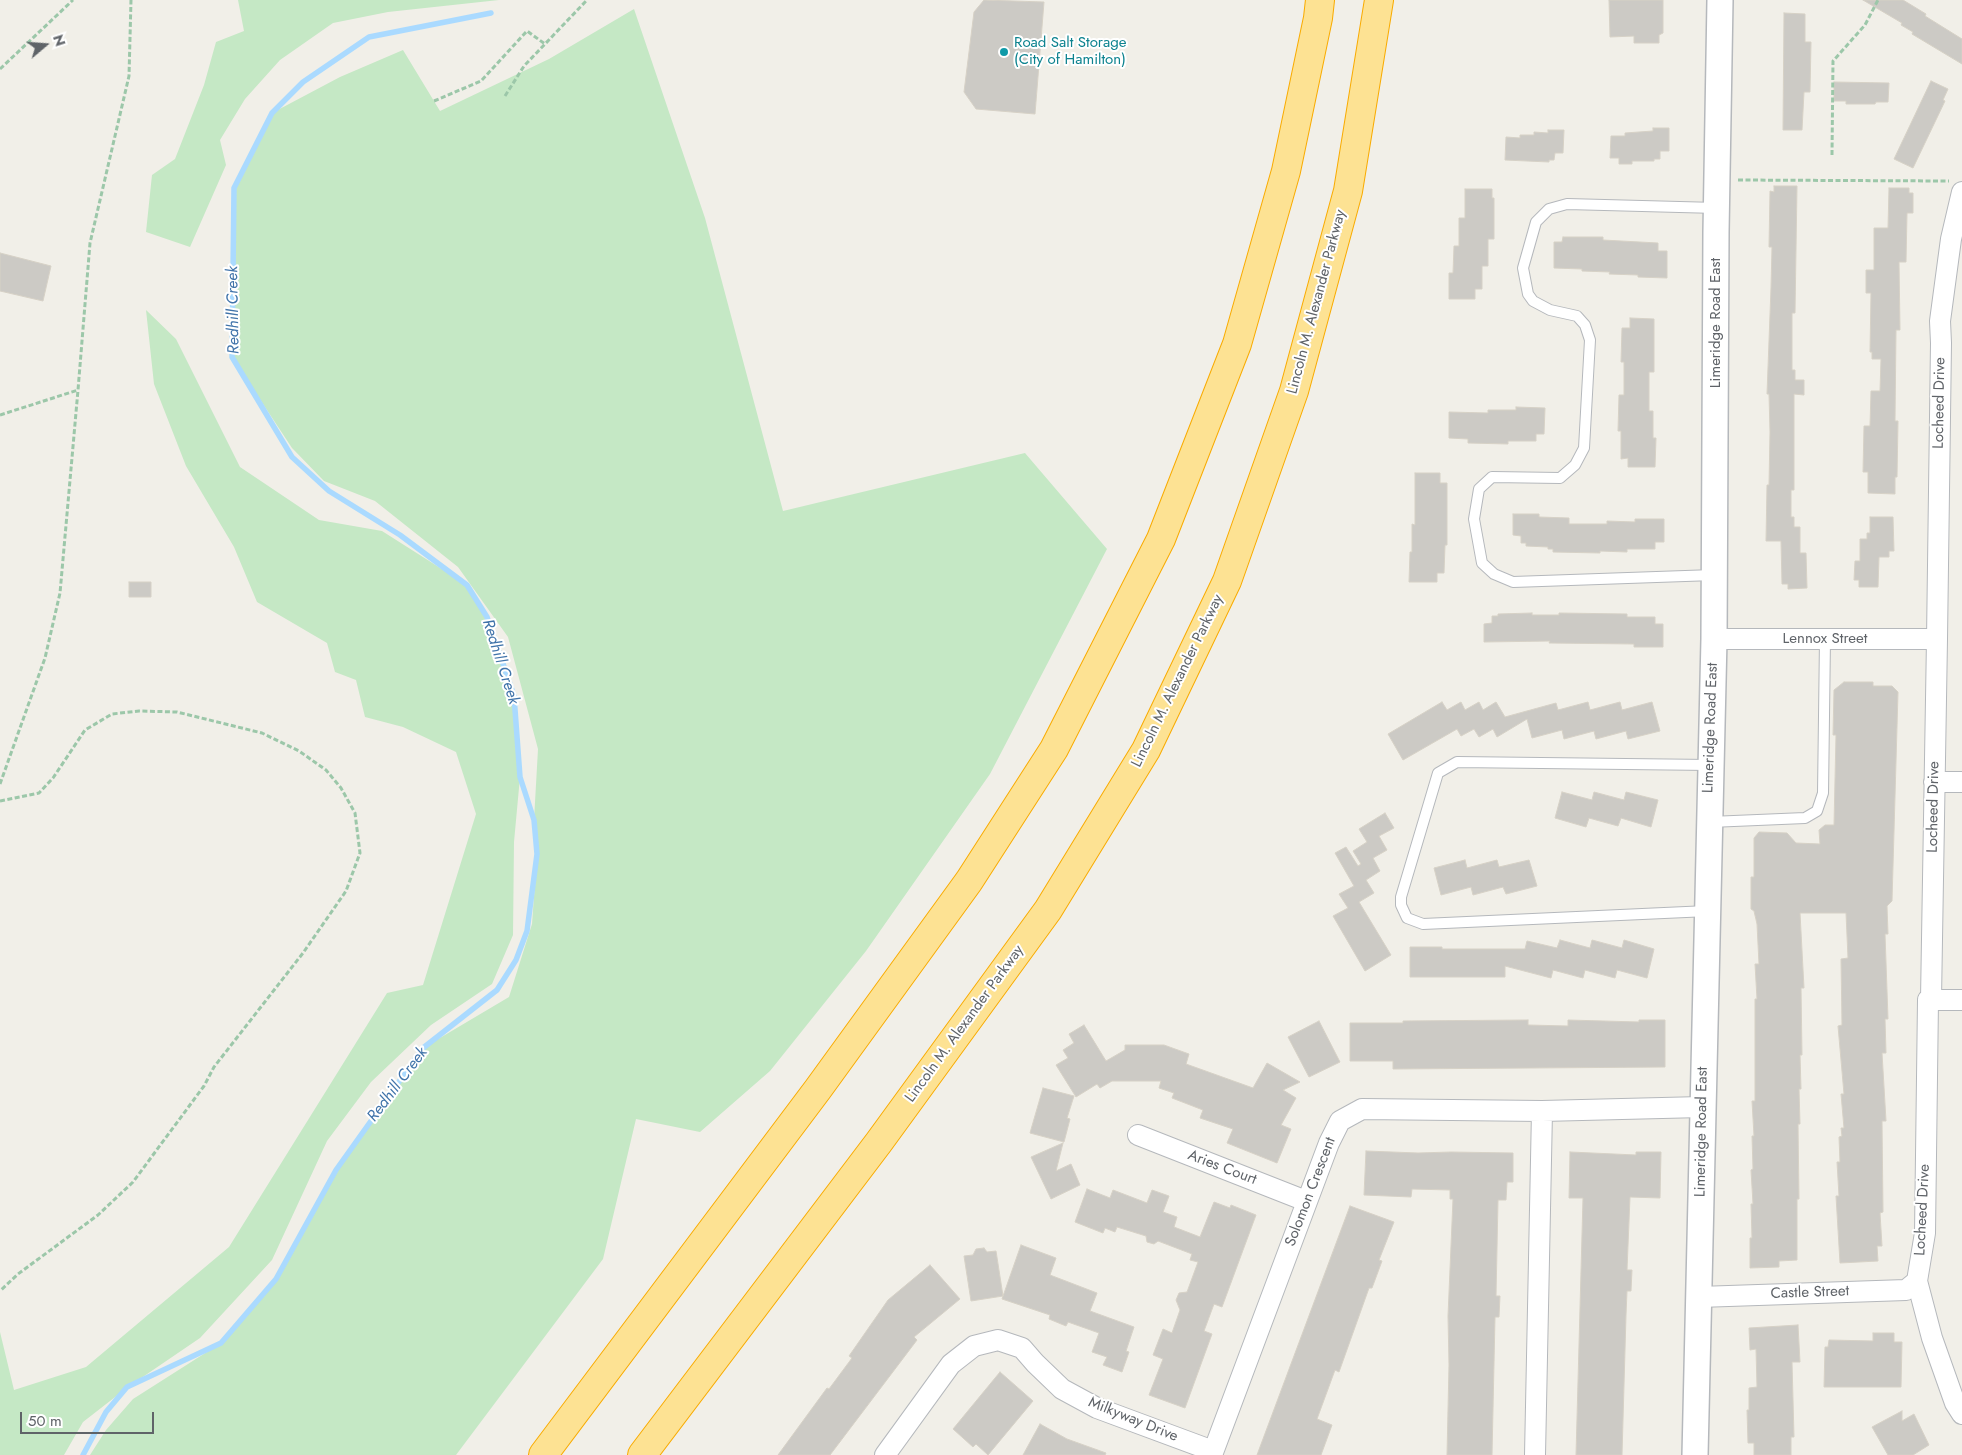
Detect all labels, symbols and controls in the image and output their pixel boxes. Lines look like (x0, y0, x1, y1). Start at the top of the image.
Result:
north arrow (20, 20, 70, 70)
text: N (48, 32, 70, 49)
place label: Road Salt Storage (City of Hamilton) (1014, 34, 1126, 69)
marker: Road Salt Storage (City of Hamilton) (998, 46, 1010, 58)
street label: Lincoln M. Alexander Parkway (1284, 208, 1350, 396)
street label: Limeridge Road East (1707, 258, 1725, 388)
water label: Redhill Creek (224, 266, 244, 354)
street label: Locheed Drive (1930, 357, 1950, 449)
street label: Lincoln M. Alexander Parkway (1128, 592, 1228, 770)
water label: Redhill Creek (477, 617, 523, 707)
street label: Lennox Street (1783, 630, 1867, 648)
street label: Limeridge Road East (1700, 663, 1722, 793)
street label: Locheed Drive (1924, 761, 1944, 853)
street label: Lincoln M. Alexander Parkway (902, 942, 1028, 1106)
water label: Redhill Creek (364, 1044, 432, 1126)
street label: Limeridge Road East (1692, 1067, 1712, 1197)
street label: Solomon Crescent (1282, 1135, 1340, 1249)
street label: Aries Court (1185, 1147, 1259, 1189)
street label: Locheed Drive (1912, 1164, 1934, 1256)
street label: Castle Street (1770, 1283, 1850, 1303)
street label: Milkyway Drive (1086, 1394, 1180, 1446)
scale bar (22, 1402, 156, 1434)
text: 50 m (28, 1410, 62, 1432)

